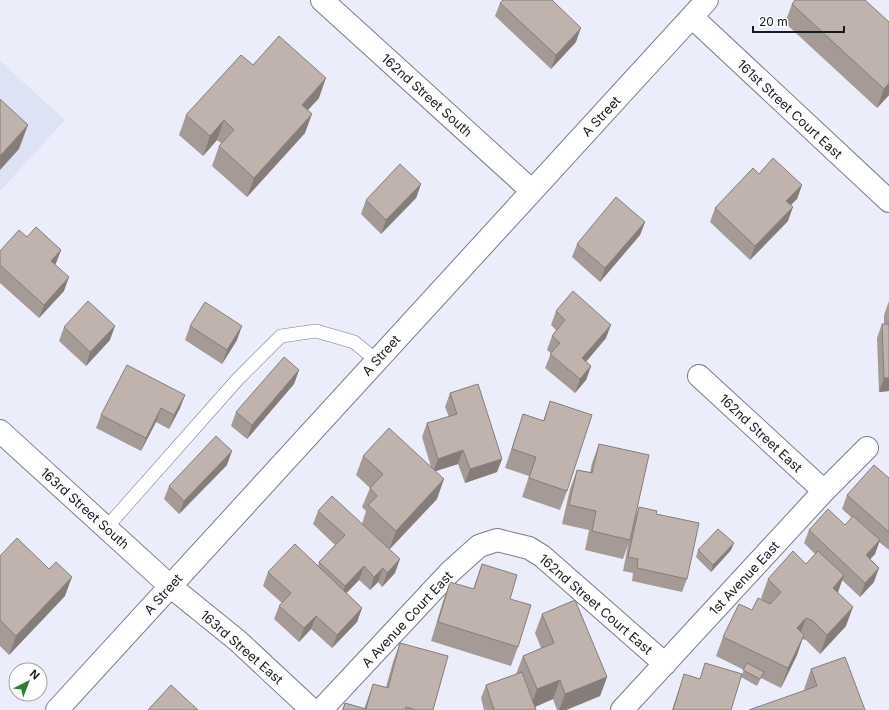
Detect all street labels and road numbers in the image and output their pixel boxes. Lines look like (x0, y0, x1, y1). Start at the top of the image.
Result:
street label: 162nd Street South (378, 50, 476, 140)
street label: 161st Street Court East (734, 56, 846, 162)
street label: A Street (578, 93, 624, 139)
street label: A Street (359, 331, 403, 379)
street label: 162nd Street East (716, 391, 806, 475)
street label: 163rd Street South (37, 464, 133, 552)
street label: 1st Avenue East (706, 538, 782, 618)
street label: 162nd Street Court East (536, 550, 656, 658)
street label: A Avenue Court East (358, 567, 456, 671)
street label: A Street (141, 570, 185, 618)
street label: 163rd Street East (197, 607, 287, 687)

